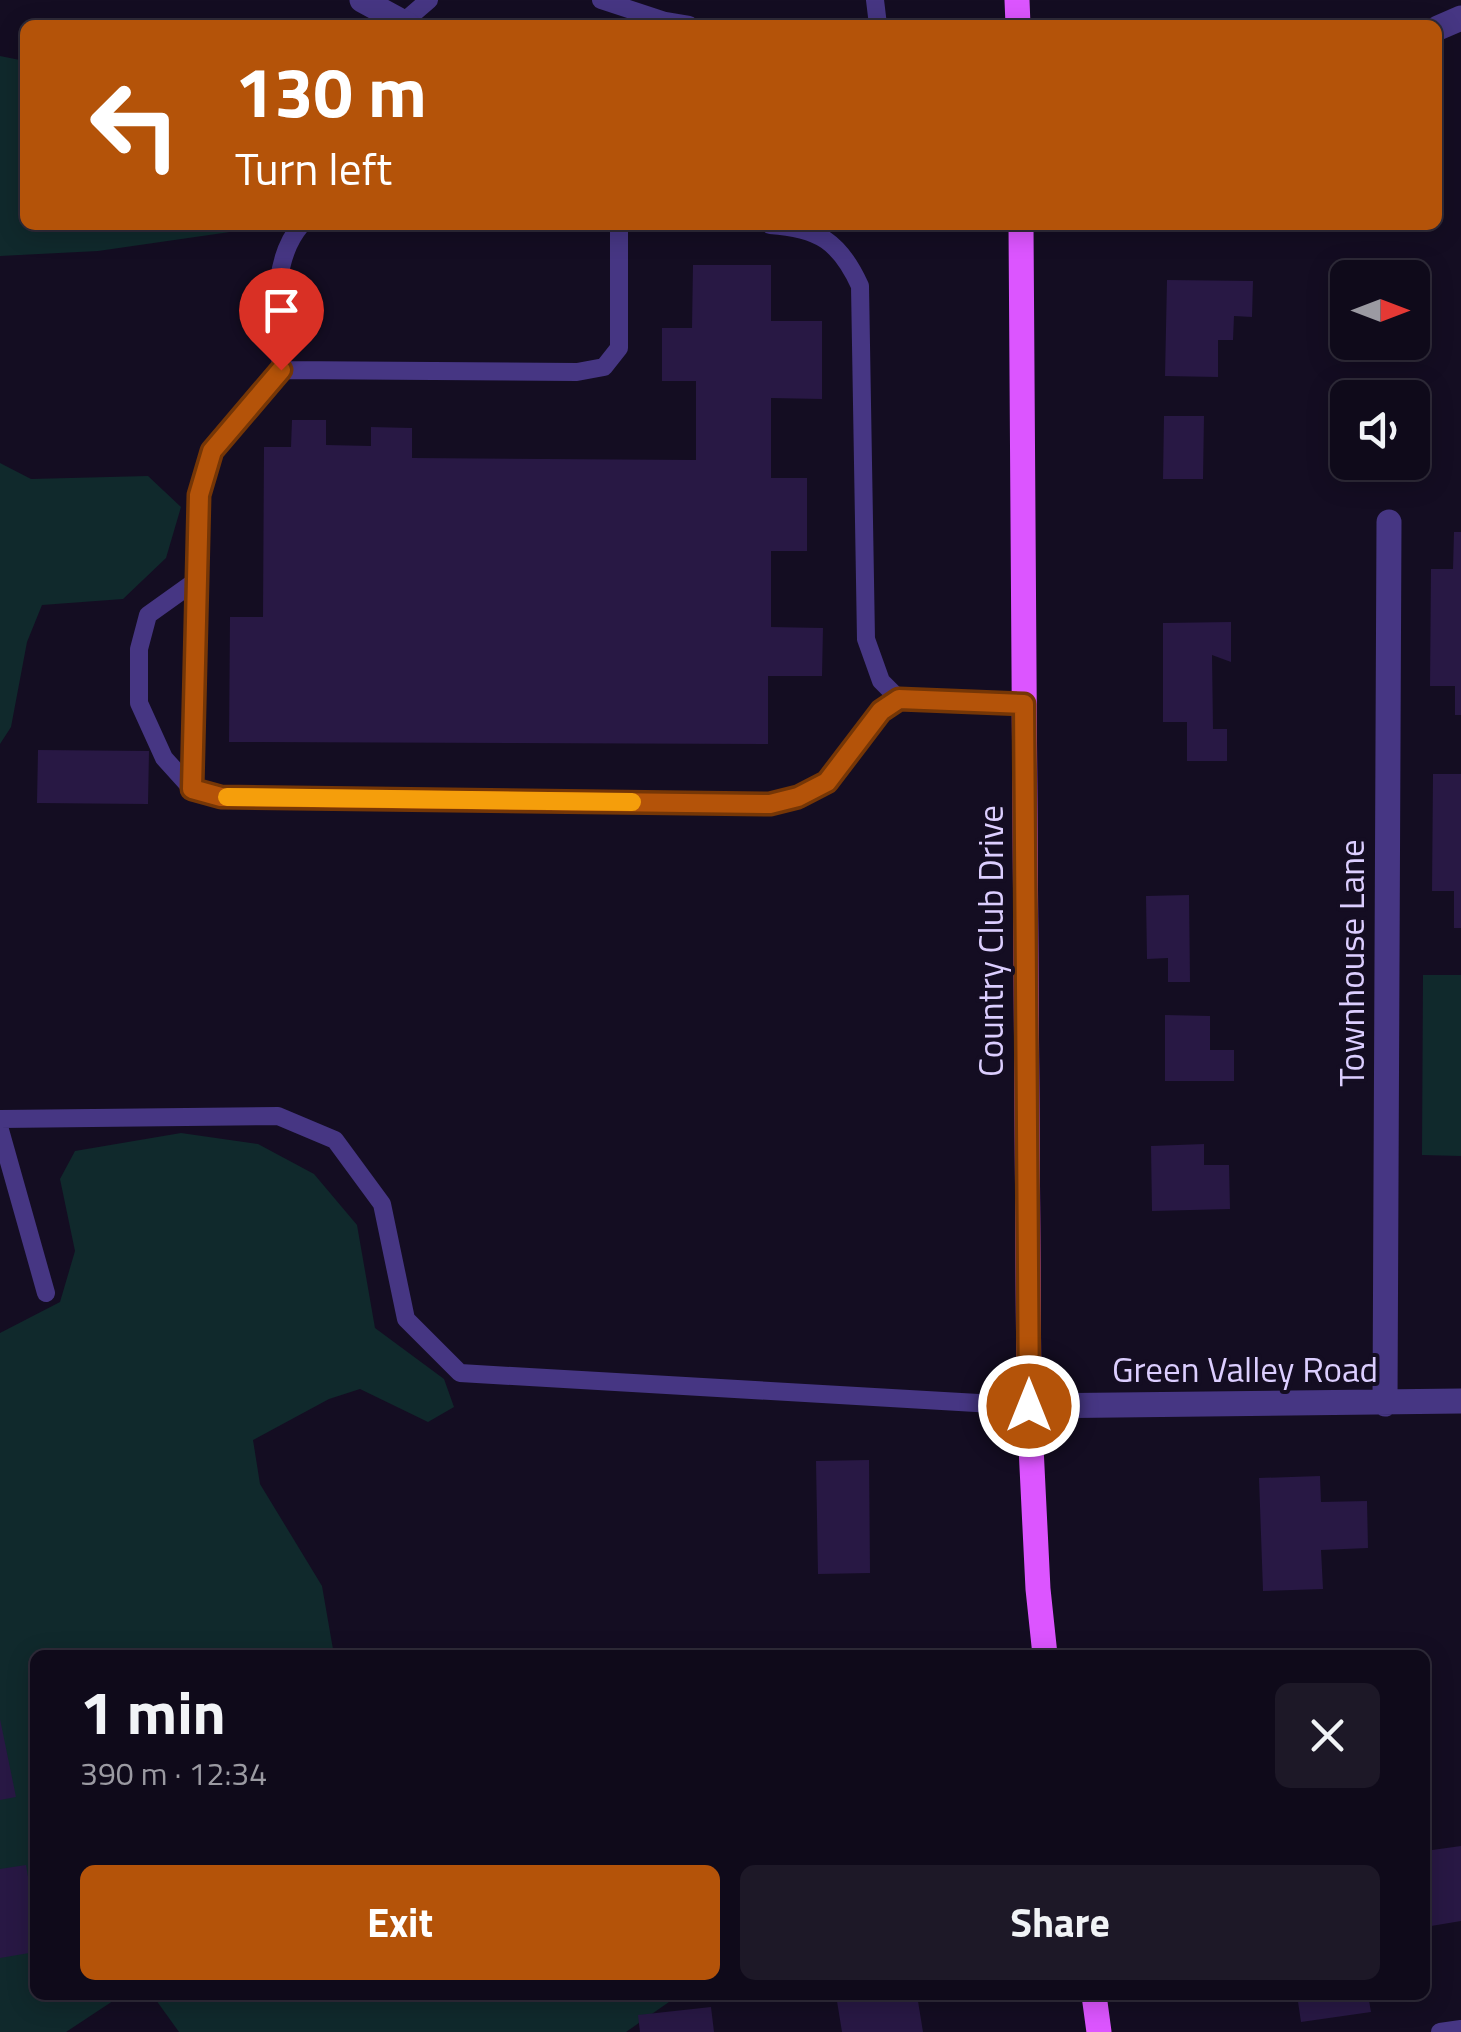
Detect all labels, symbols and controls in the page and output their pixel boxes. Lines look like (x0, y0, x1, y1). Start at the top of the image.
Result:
text: 130 m (235, 38, 427, 144)
icon: left (70, 60, 200, 190)
text: Turn left (235, 134, 392, 202)
north arrow (1330, 260, 1430, 360)
map controls (1330, 260, 1430, 480)
pin (239, 268, 324, 371)
icon: arrive (254, 283, 309, 338)
button: sound (1330, 380, 1430, 480)
street label: Country Club Drive (963, 805, 1017, 1077)
street label: Townhouse Lane (1324, 839, 1378, 1087)
street label: Green Valley Road (1112, 1342, 1378, 1396)
position arrow (977, 1354, 1081, 1458)
text: 1 min (80, 1666, 226, 1757)
button: close (1275, 1683, 1380, 1788)
text: 390 m · 12:34 (80, 1749, 267, 1797)
button: Exit (80, 1865, 720, 1980)
button: Share (740, 1865, 1380, 1980)

